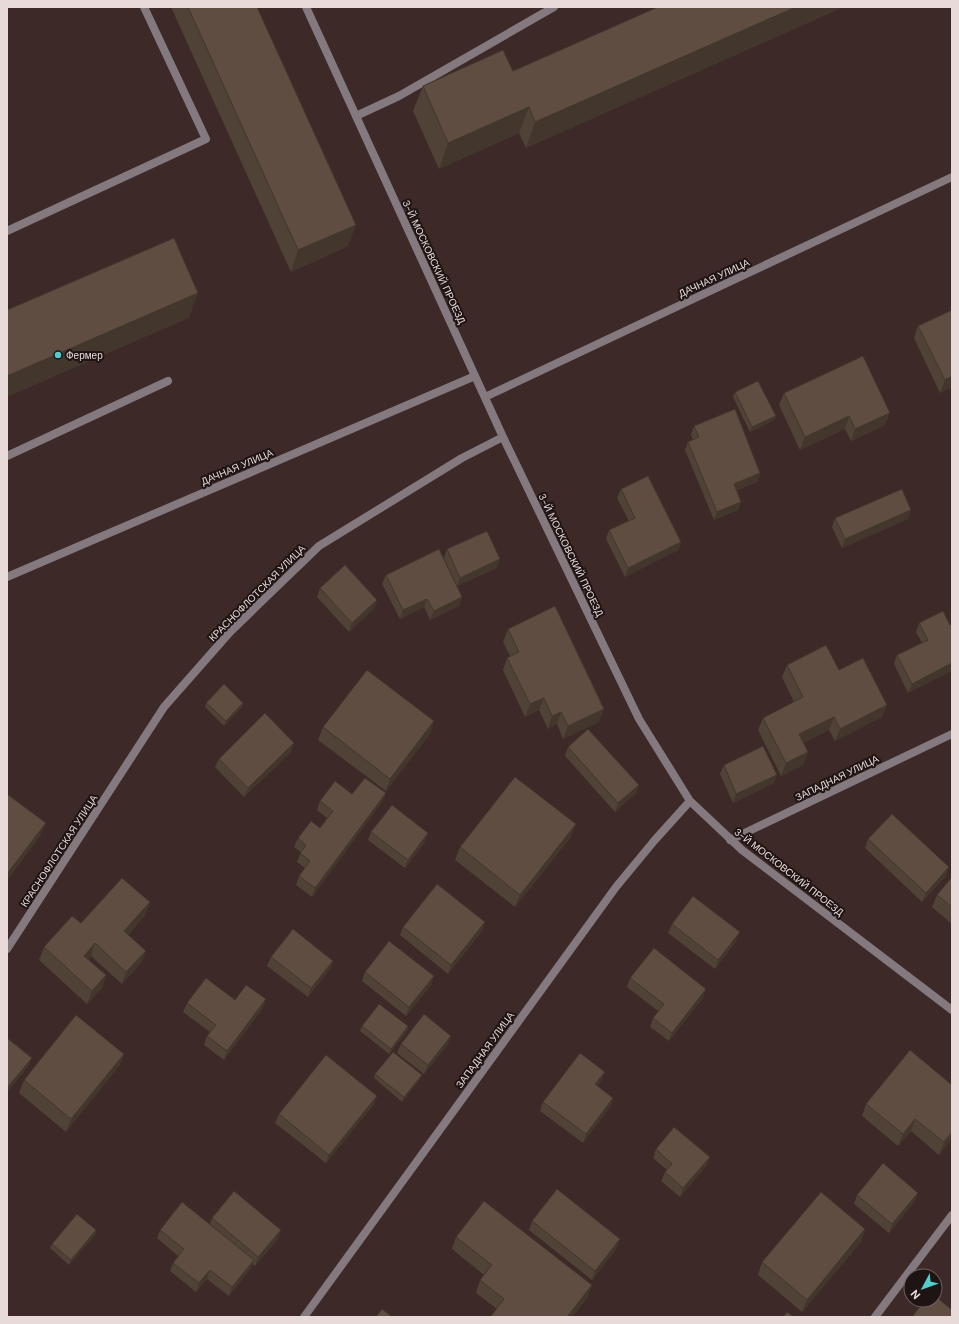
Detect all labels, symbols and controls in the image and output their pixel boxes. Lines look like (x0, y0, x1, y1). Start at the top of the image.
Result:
street label: 3-Й МОСКОВСКИЙ ПРОЕЗД (400, 198, 469, 326)
street label: ДАЧНАЯ УЛИЦА (676, 256, 752, 300)
place label: Фермер (66, 349, 103, 362)
marker: Фермер (53, 350, 63, 360)
street label: ДАЧНАЯ УЛИЦА (199, 446, 275, 488)
street label: 3-Й МОСКОВСКИЙ ПРОЕЗД (536, 491, 607, 619)
street label: КРАСНОФЛОТСКАЯ УЛИЦА (206, 542, 308, 644)
street label: ЗАПАДНАЯ УЛИЦА (793, 752, 881, 804)
street label: КРАСНОФЛОТСКАЯ УЛИЦА (18, 792, 100, 910)
street label: 3-Й МОСКОВСКИЙ ПРОЕЗД (732, 825, 846, 919)
street label: ЗАПАДНАЯ УЛИЦА (453, 1009, 517, 1091)
north arrow (903, 1268, 943, 1308)
text: N (908, 1287, 923, 1302)

